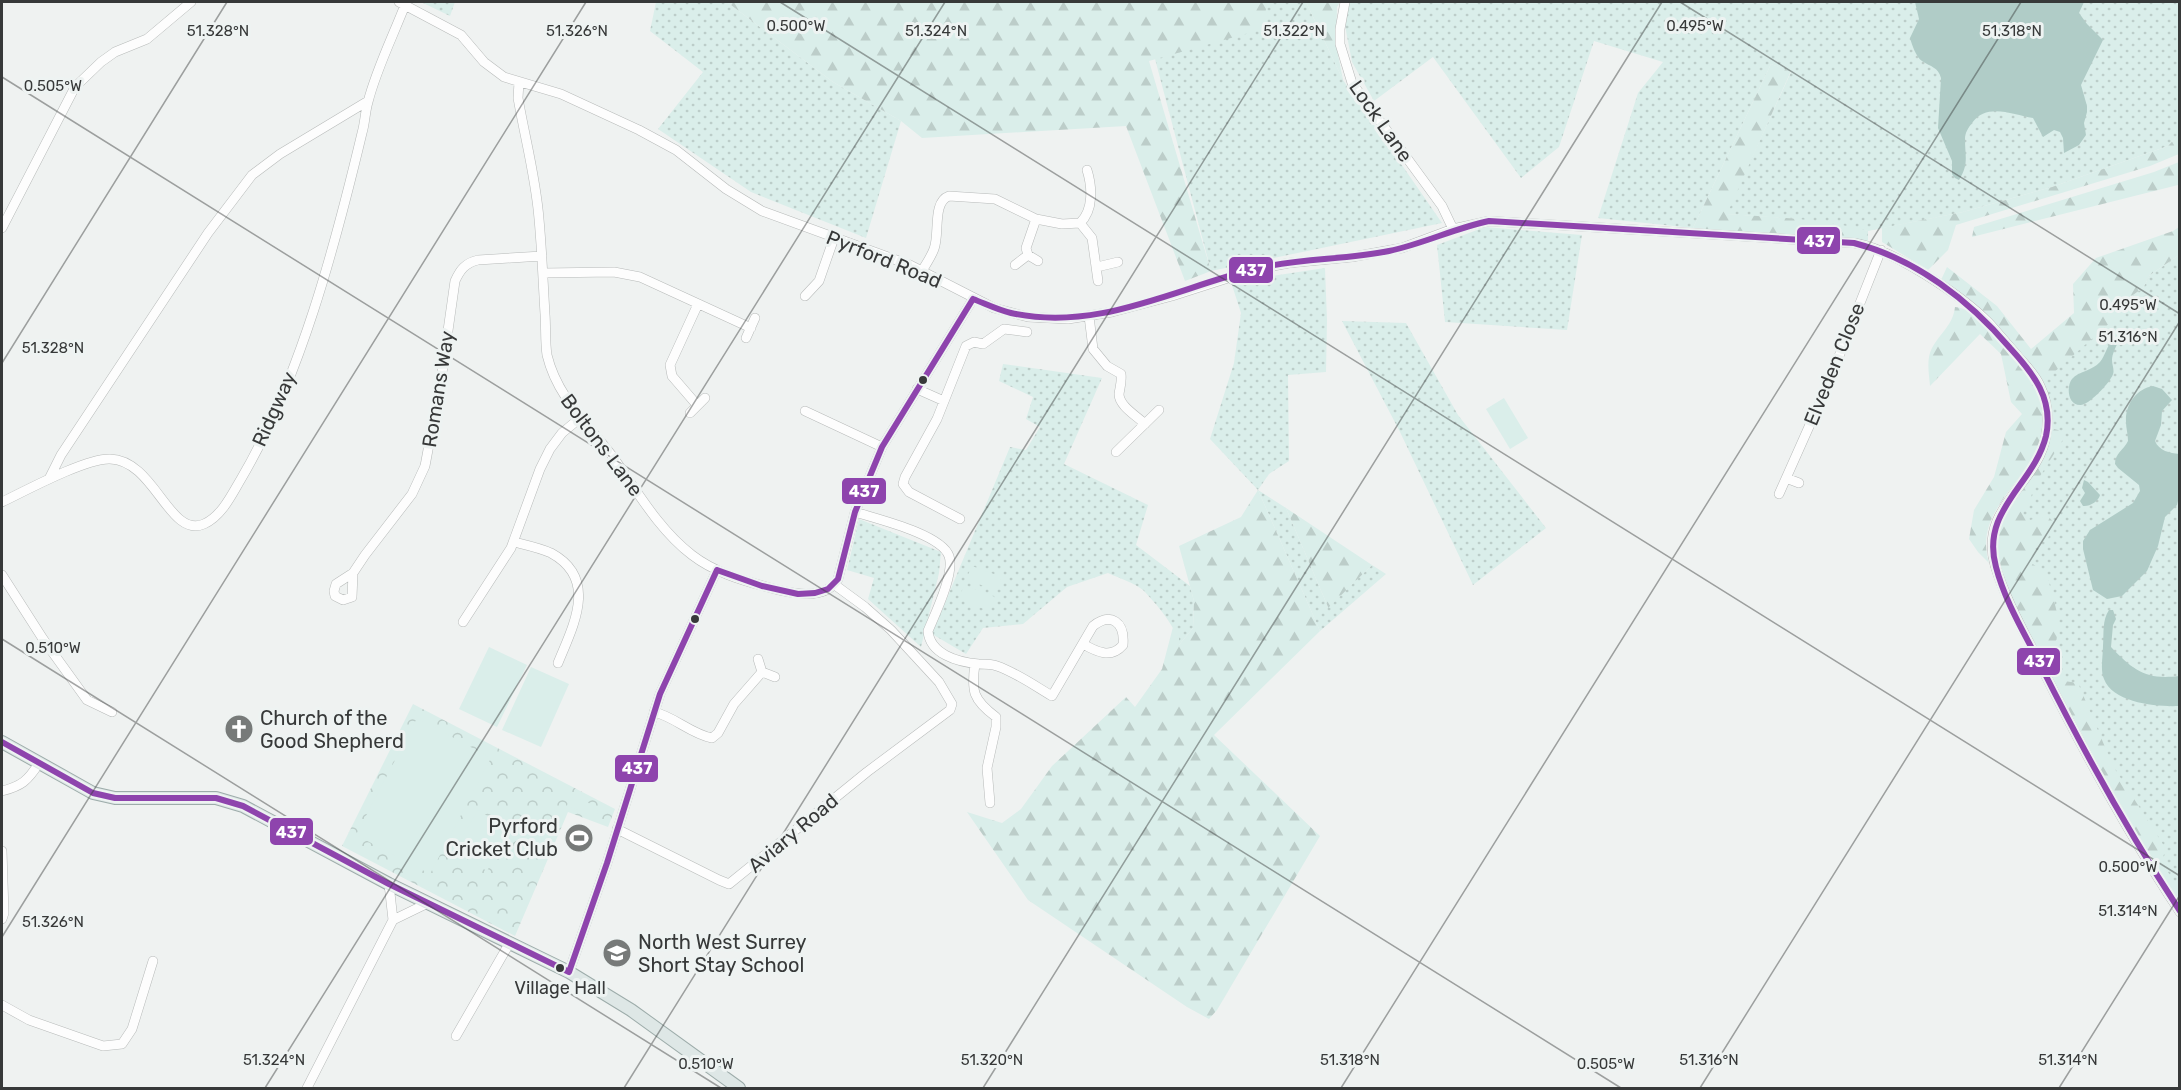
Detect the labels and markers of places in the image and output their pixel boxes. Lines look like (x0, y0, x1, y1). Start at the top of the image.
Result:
unlabelled marker (917, 374, 929, 386)
unlabelled marker (689, 613, 701, 625)
place label: Church of the Good Shepherd (260, 706, 404, 753)
church icon: Church of the Good Shepherd (223, 713, 255, 745)
place label: Pyrford Cricket Club (445, 814, 558, 861)
sports icon: Pyrford Cricket Club (563, 822, 595, 854)
place label: North West Surrey Short Stay School (638, 930, 807, 977)
school or university icon: North West Surrey Short Stay School (601, 937, 633, 969)
marker: Village Hall (554, 962, 566, 974)
place label: Village Hall (514, 977, 606, 999)

